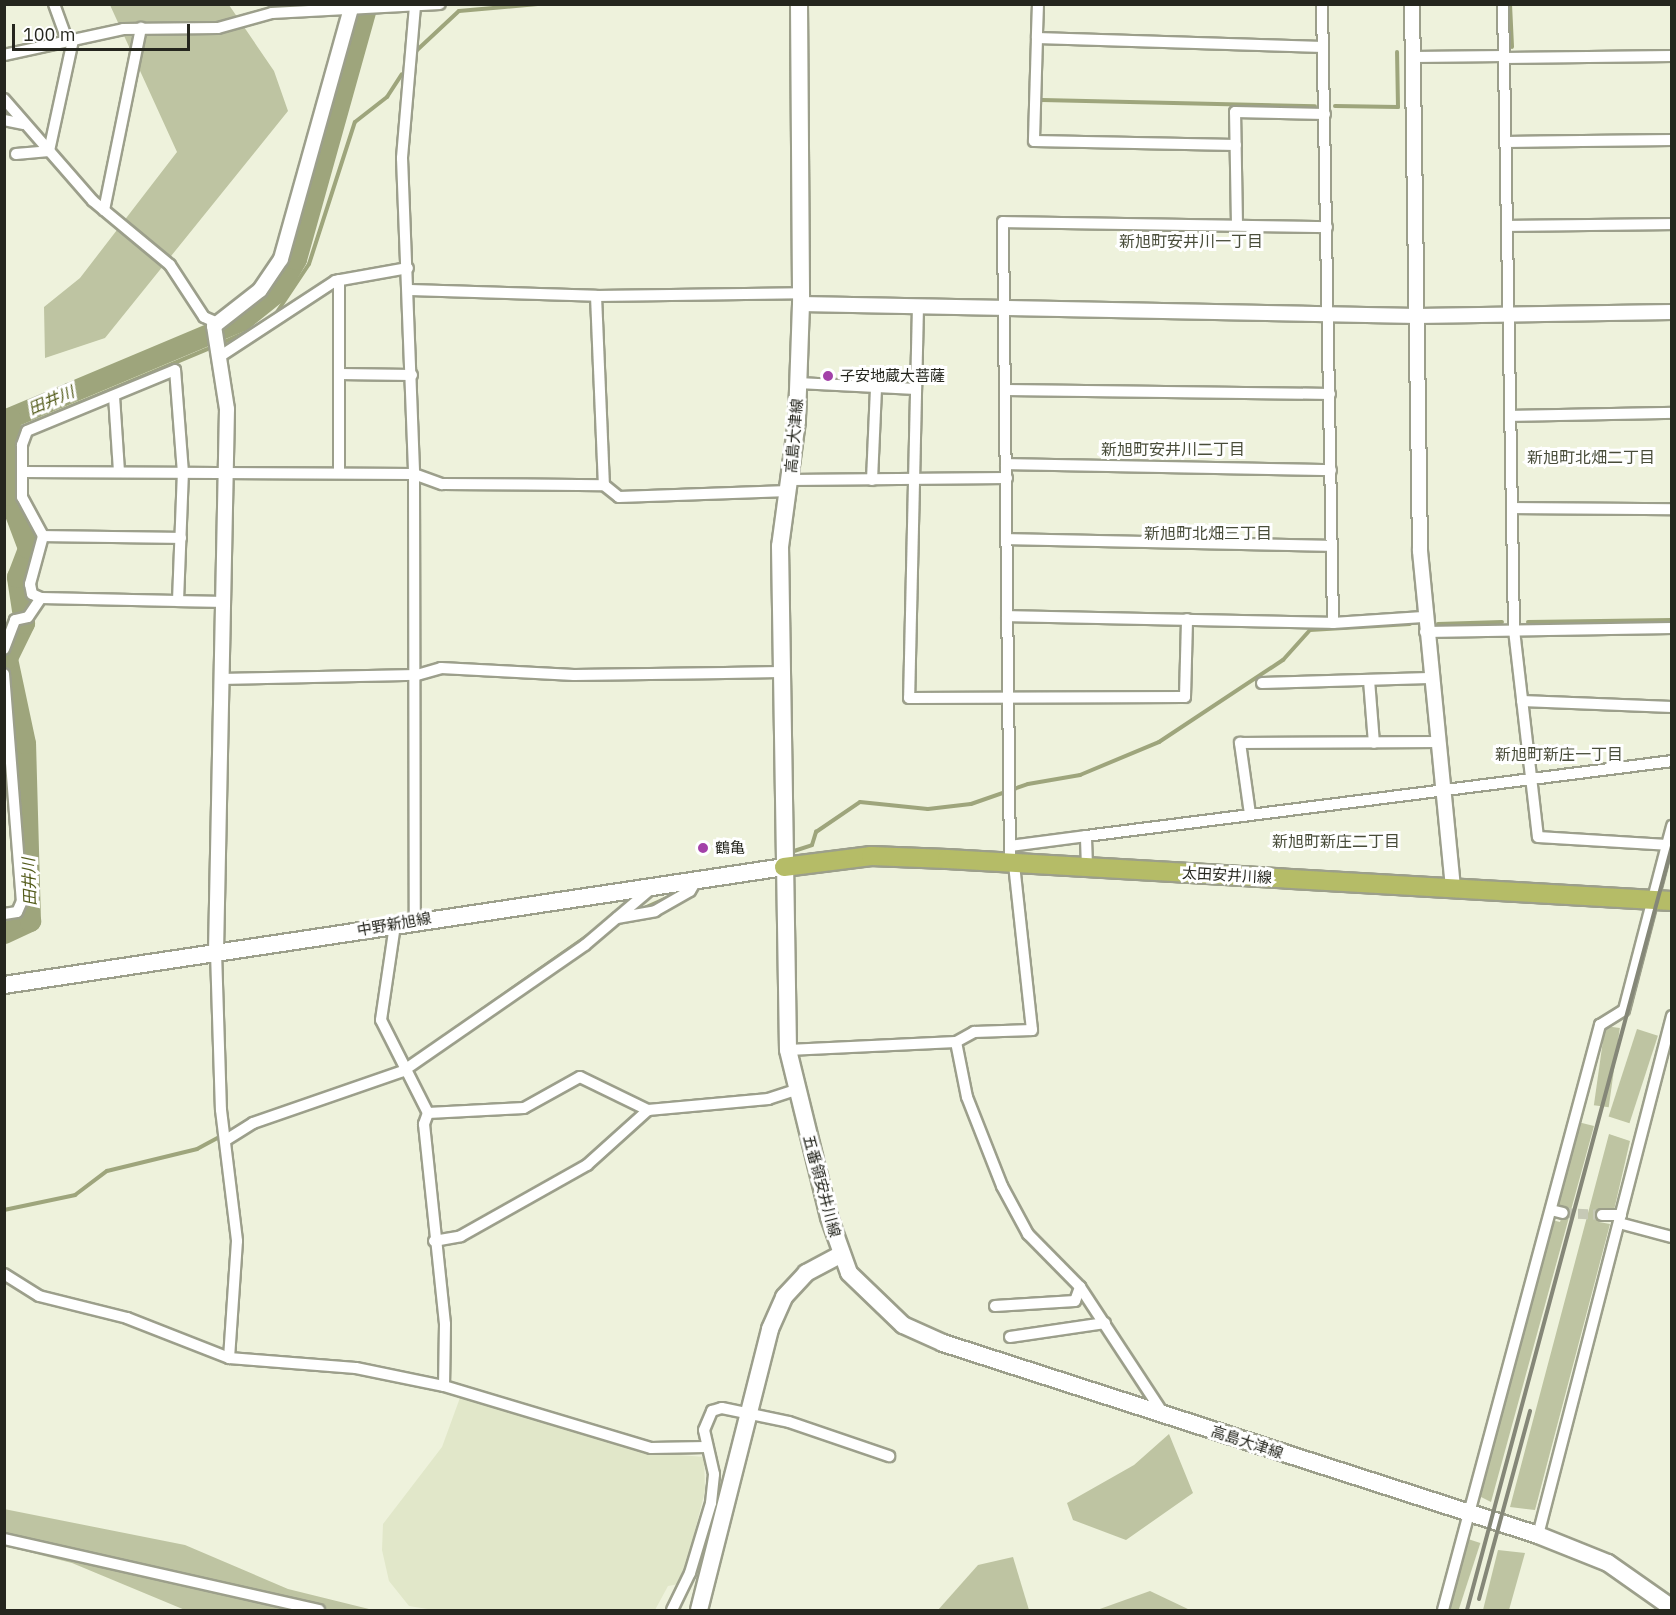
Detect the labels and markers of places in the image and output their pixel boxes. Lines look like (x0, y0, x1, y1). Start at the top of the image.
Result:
place label: 子安地蔵大菩薩 (840, 367, 945, 385)
marker: 子安地蔵大菩薩 (821, 369, 835, 383)
place label: 鶴亀 (715, 839, 745, 857)
marker: 鶴亀 (696, 841, 710, 855)

